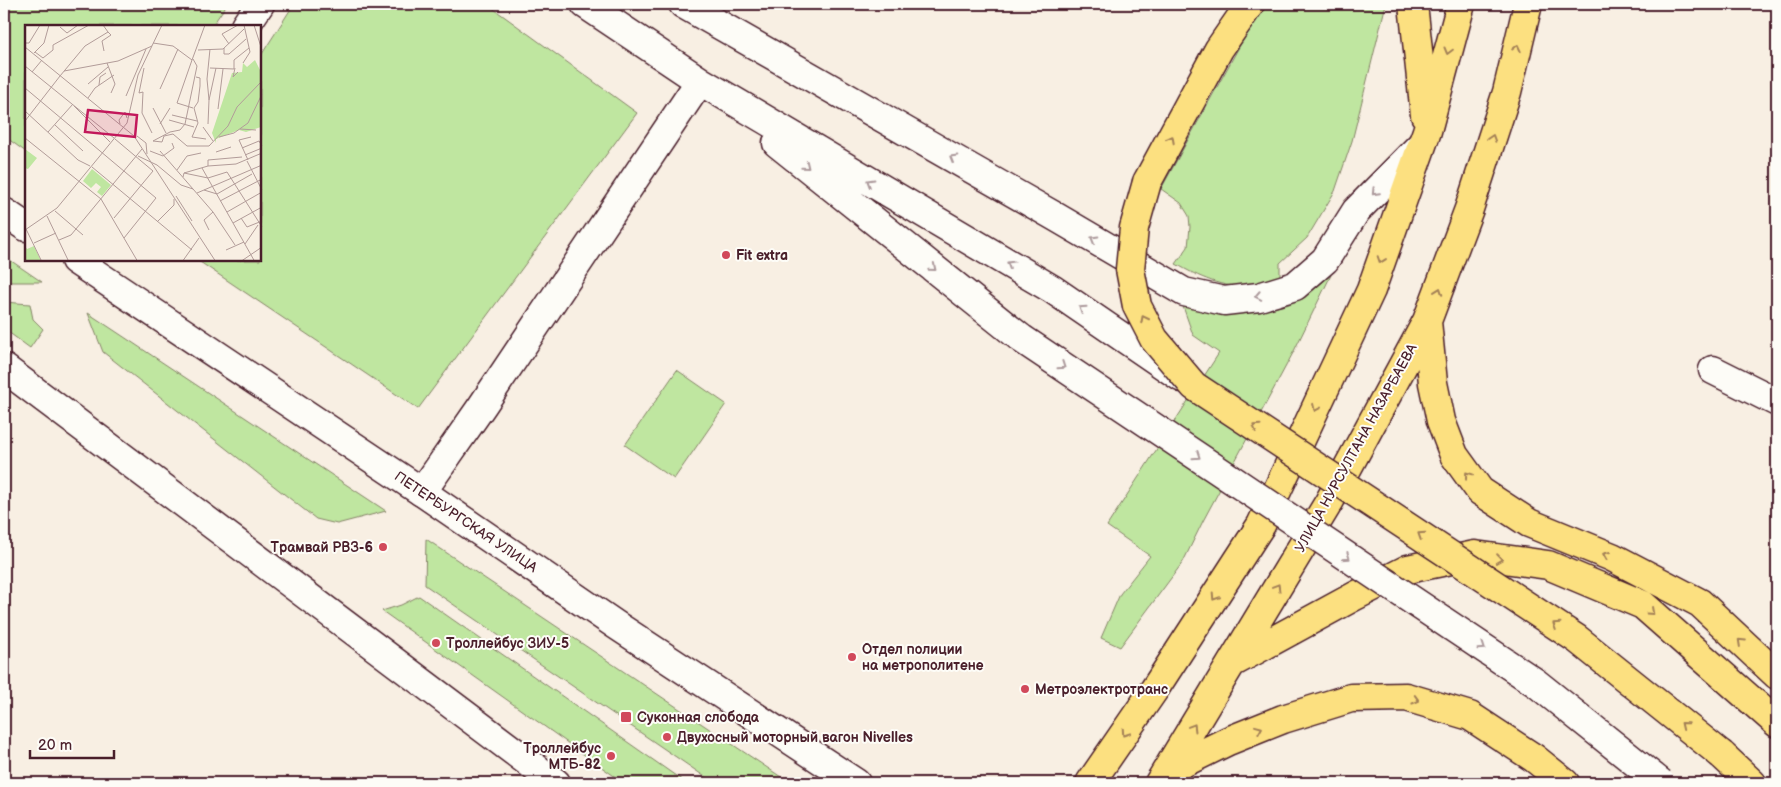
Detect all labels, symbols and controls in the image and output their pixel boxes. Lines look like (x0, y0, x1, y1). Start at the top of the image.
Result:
inset map (25, 25, 261, 261)
one-way arrow (1511, 43, 1522, 52)
one-way arrow (1444, 46, 1454, 54)
one-way arrow (1486, 134, 1496, 143)
one-way arrow (1164, 135, 1174, 144)
one-way arrow (950, 154, 959, 164)
one-way arrow (800, 161, 809, 169)
one-way arrow (867, 178, 876, 188)
one-way arrow (1372, 186, 1381, 195)
one-way arrow (1090, 236, 1099, 246)
place label: Fit extra (736, 247, 788, 264)
marker: Fit extra (720, 249, 732, 261)
one-way arrow (1377, 255, 1387, 263)
one-way arrow (1007, 261, 1016, 271)
one-way arrow (927, 262, 936, 270)
one-way arrow (1433, 288, 1443, 296)
one-way arrow (1254, 291, 1263, 301)
one-way arrow (1078, 306, 1087, 315)
one-way arrow (1140, 316, 1150, 325)
street label: УЛИЦА НУРСУЛТАНА НАЗАРБАЕВА (1291, 340, 1421, 555)
one-way arrow (1056, 360, 1066, 369)
one-way arrow (1312, 403, 1322, 412)
one-way arrow (1252, 424, 1261, 433)
one-way arrow (1192, 450, 1201, 460)
street label: ПЕТЕРБУРГСКАЯ УЛИЦА (391, 468, 541, 576)
one-way arrow (1465, 471, 1474, 481)
one-way arrow (1417, 532, 1426, 542)
place label: Трамвай РВЗ-6 (271, 539, 373, 556)
marker: Трамвай РВЗ-6 (377, 541, 389, 553)
one-way arrow (1341, 550, 1350, 560)
one-way arrow (1602, 550, 1611, 561)
one-way arrow (1495, 553, 1504, 563)
one-way arrow (1271, 584, 1281, 593)
one-way arrow (1211, 592, 1221, 601)
one-way arrow (1645, 606, 1654, 615)
one-way arrow (1553, 622, 1562, 631)
place label: Троллейбус ЗИУ-5 (446, 635, 569, 652)
marker: Троллейбус ЗИУ-5 (430, 637, 442, 649)
one-way arrow (1738, 639, 1747, 648)
place label: Отдел полиции на метрополитене (862, 641, 984, 674)
one-way arrow (1476, 641, 1485, 650)
marker: Отдел полиции на метрополитене (846, 651, 858, 663)
place label: Метроэлектротранс (1035, 681, 1168, 698)
marker: Метроэлектротранс (1019, 683, 1031, 695)
one-way arrow (1411, 695, 1419, 705)
place label: Суконная слобода (637, 709, 760, 726)
marker: Суконная слобода (619, 710, 633, 724)
one-way arrow (1681, 721, 1690, 730)
one-way arrow (1187, 723, 1197, 732)
one-way arrow (1254, 724, 1263, 735)
scale bar (30, 727, 114, 759)
one-way arrow (1122, 727, 1131, 736)
place label: Двухосный моторный вагон Nivelles (677, 729, 913, 746)
marker: Двухосный моторный вагон Nivelles (661, 731, 673, 743)
text: 20 m (38, 736, 72, 755)
place label: Троллейбус МТБ-82 (523, 740, 602, 773)
marker: Троллейбус МТБ-82 (605, 750, 617, 762)

